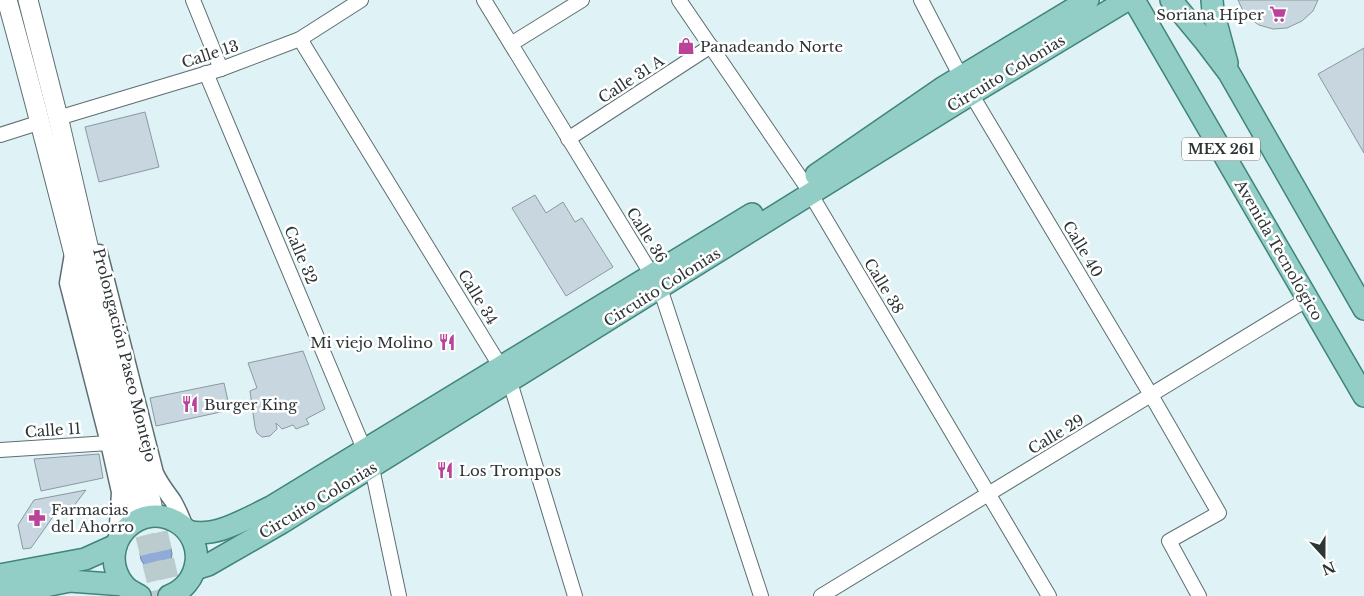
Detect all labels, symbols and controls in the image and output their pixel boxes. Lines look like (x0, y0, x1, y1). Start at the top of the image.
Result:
supermarket icon: Soriana Híper (1268, 4, 1288, 24)
place label: Soriana Híper (1156, 5, 1265, 24)
street label: Circuito Colonias (944, 30, 1069, 116)
street label: Calle 13 (179, 36, 241, 72)
shop icon: Panadeando Norte (676, 36, 696, 56)
place label: Panadeando Norte (700, 37, 843, 56)
street label: Calle 31 A (595, 51, 668, 107)
road number: MEX 261 (1182, 138, 1260, 160)
street label: Avenida Tecnológico (1230, 175, 1327, 324)
street label: Calle 36 (623, 204, 671, 266)
street label: Calle 40 (1059, 217, 1107, 281)
street label: Calle 32 (280, 223, 322, 287)
street label: Circuito Colonias (600, 243, 724, 331)
street label: Prolongación Paseo Montejo (89, 246, 161, 464)
street label: Calle 38 (860, 255, 908, 317)
street label: Calle 34 (454, 266, 502, 328)
restaurant icon: Mi viejo Molino (437, 332, 457, 352)
place label: Mi viejo Molino (310, 333, 433, 352)
restaurant icon: Burger King (180, 394, 200, 414)
place label: Burger King (204, 395, 298, 414)
street label: Calle 29 (1025, 410, 1087, 458)
street label: Calle 11 (24, 419, 82, 441)
street label: Circuito Colonias (256, 457, 381, 543)
restaurant icon: Los Trompos (435, 460, 455, 480)
place label: Los Trompos (459, 461, 561, 480)
place label: Farmacias del Ahorro (51, 500, 134, 536)
pharmacy icon: Farmacias del Ahorro (27, 508, 47, 528)
north arrow (1299, 531, 1349, 581)
text: N (1319, 557, 1338, 579)

